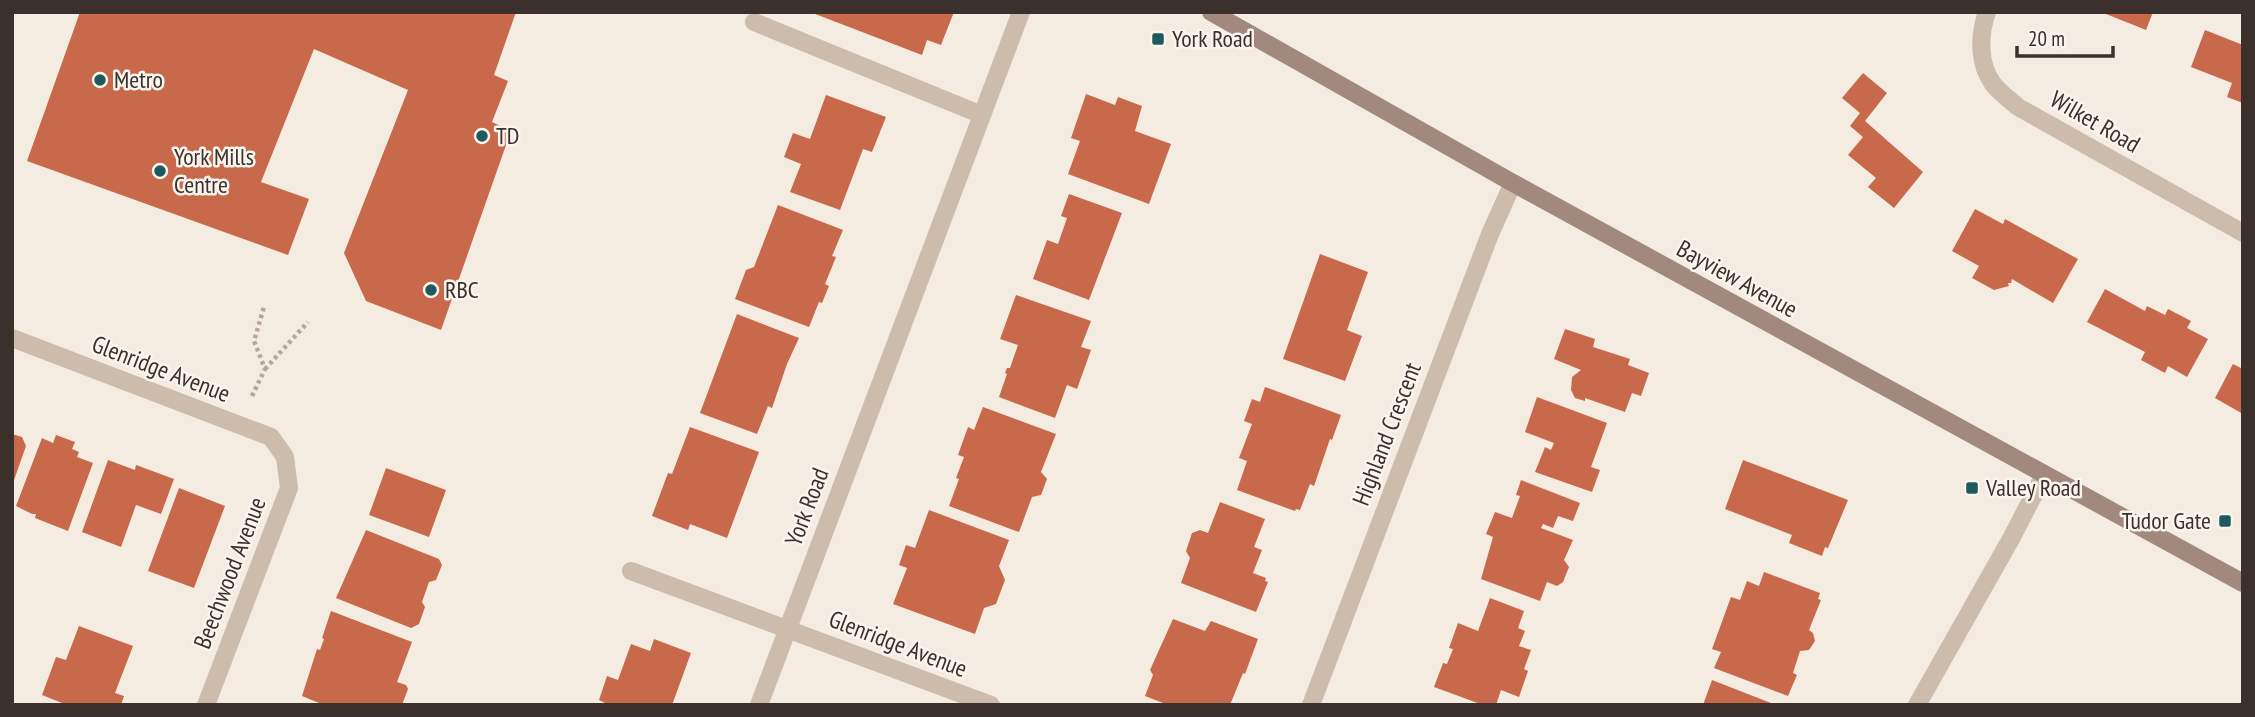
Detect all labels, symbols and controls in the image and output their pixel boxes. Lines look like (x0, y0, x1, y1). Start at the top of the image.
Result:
scale bar (2017, 14, 2113, 58)
place label: York Road (1172, 23, 1253, 54)
text: 20 m (2028, 25, 2065, 52)
marker: York Road (1150, 31, 1166, 47)
place label: Metro (114, 64, 163, 95)
marker: Metro (92, 72, 108, 88)
street label: Wilket Road (2045, 84, 2146, 160)
place label: TD (496, 120, 519, 151)
marker: TD (474, 128, 490, 144)
place label: York Mills Centre (174, 141, 254, 200)
marker: York Mills Centre (152, 163, 168, 179)
street label: Bayview Avenue (1671, 233, 1803, 324)
place label: RBC (445, 274, 479, 305)
marker: RBC (423, 282, 439, 298)
street label: Glenridge Avenue (88, 328, 235, 409)
street label: Highland Crescent (1345, 358, 1428, 510)
street label: York Road (778, 463, 836, 550)
place label: Valley Road (1985, 472, 2081, 503)
marker: Valley Road (1964, 480, 1980, 496)
street label: Beechwood Avenue (186, 493, 273, 653)
place label: Tudor Gate (2122, 505, 2211, 536)
marker: Tudor Gate (2217, 513, 2233, 529)
street label: Glenridge Avenue (825, 603, 972, 684)

